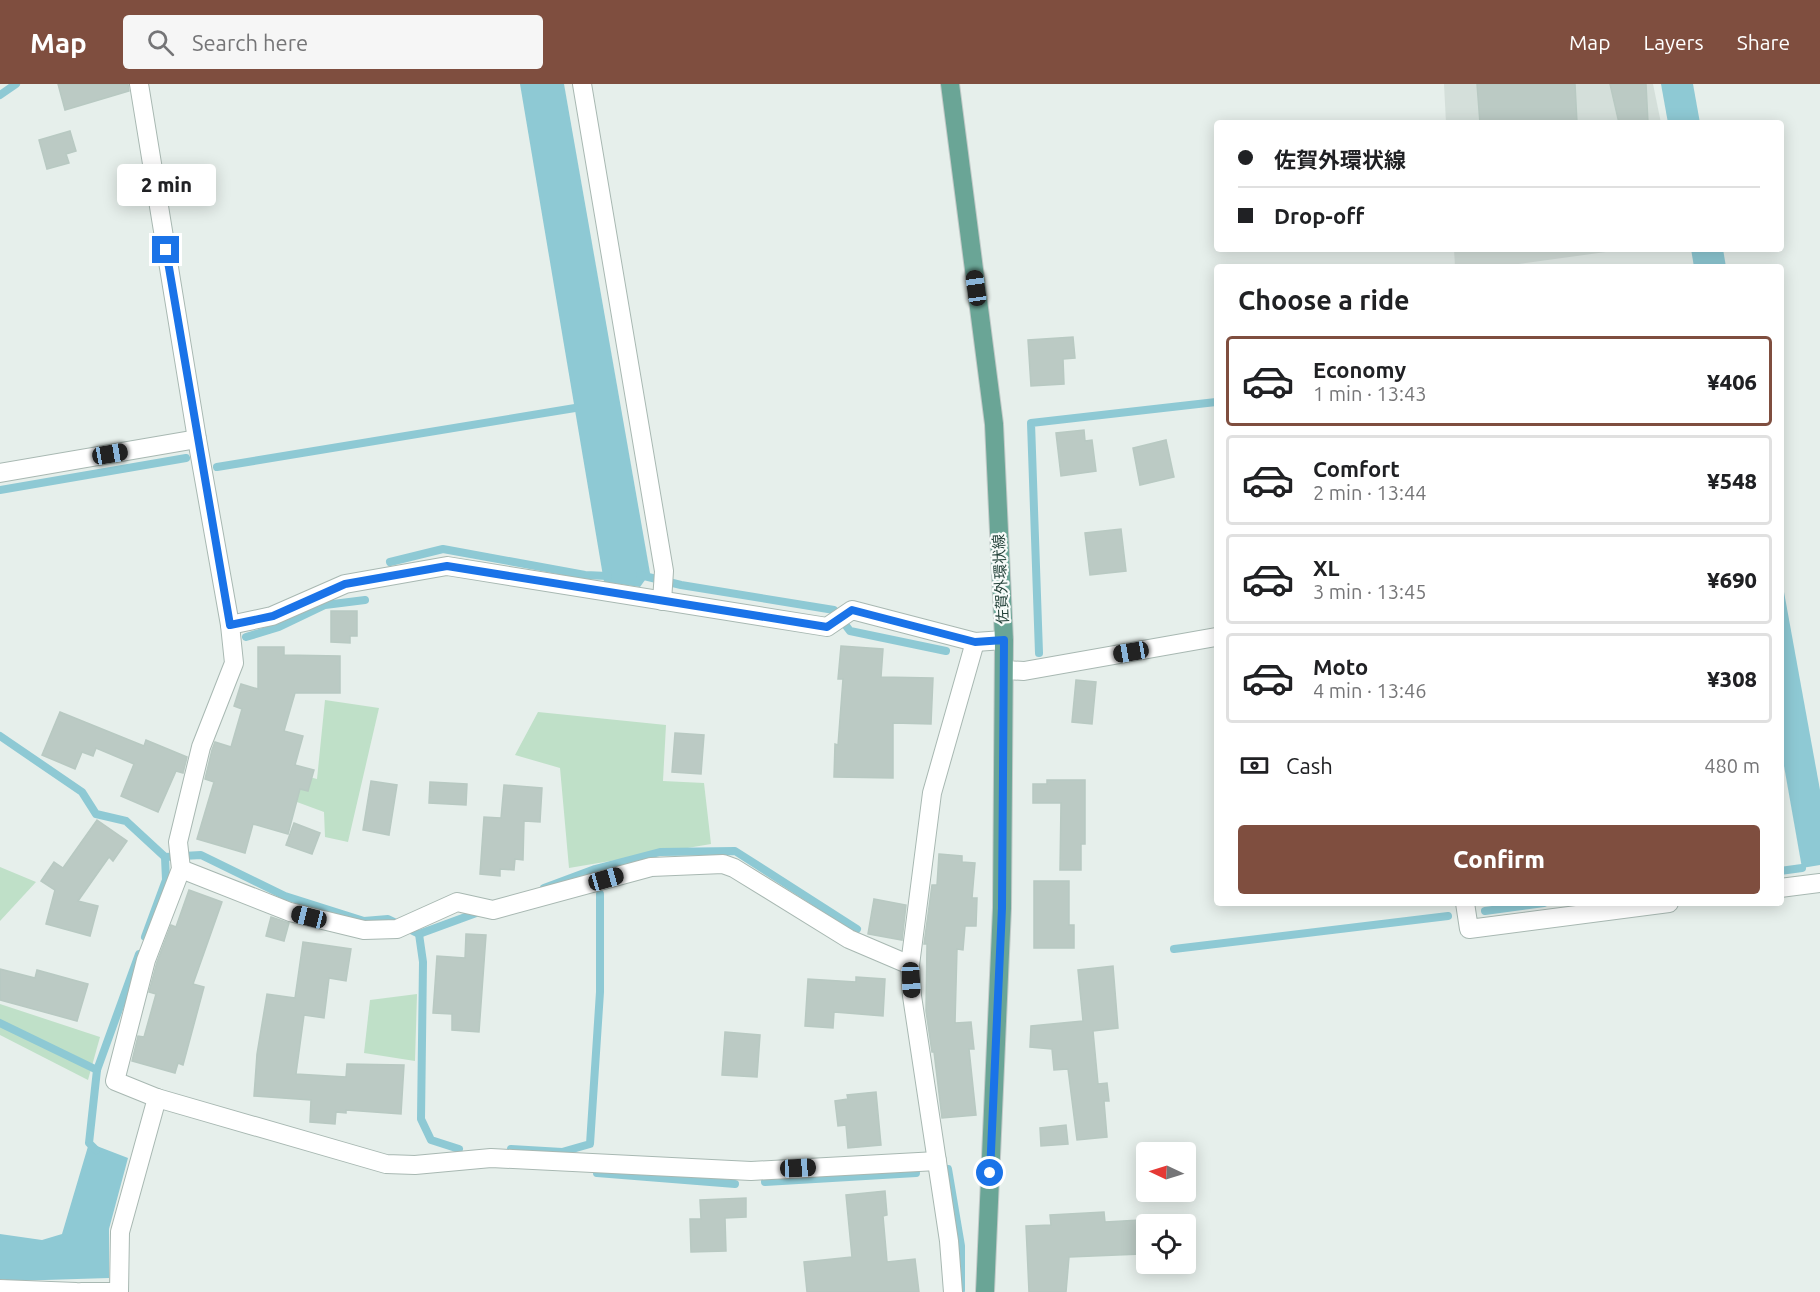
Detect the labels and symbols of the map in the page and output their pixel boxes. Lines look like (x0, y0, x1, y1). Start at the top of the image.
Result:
callout: 2 min (116, 163, 216, 205)
route end (152, 236, 179, 263)
car (965, 269, 987, 307)
car (91, 442, 129, 466)
street label: 佐賀外環状線 (990, 534, 1011, 624)
car (1112, 640, 1150, 664)
car (586, 865, 626, 893)
car (289, 904, 329, 930)
car (901, 962, 921, 998)
north arrow (1136, 1142, 1196, 1202)
car (780, 1158, 816, 1178)
route start (976, 1159, 1003, 1186)

